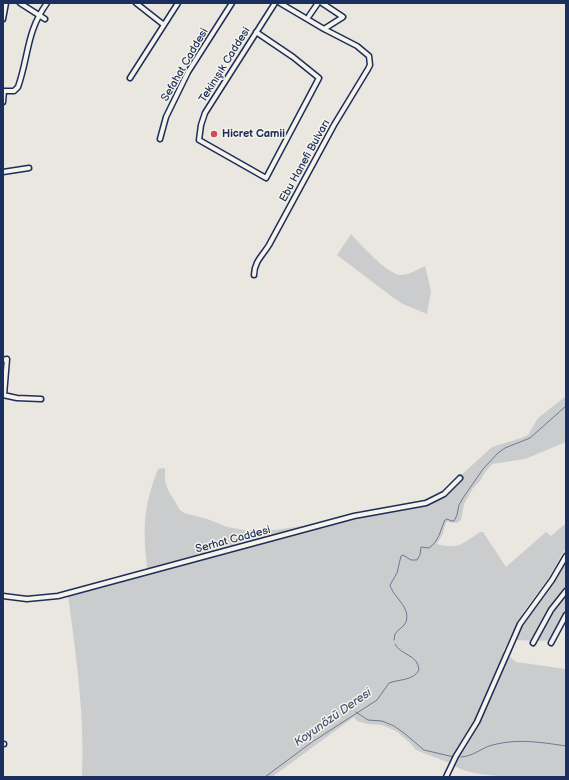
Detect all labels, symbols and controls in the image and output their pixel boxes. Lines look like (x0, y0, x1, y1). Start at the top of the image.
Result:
street label: Tekinışık Caddesi (197, 25, 253, 105)
street label: Sefahat Caddesi (159, 26, 211, 104)
street label: Ebu Hanefi Bulvarı (277, 118, 333, 204)
place label: Hicret Camii (222, 127, 285, 141)
marker: Hicret Camii (209, 129, 219, 139)
street label: Serhat Caddesi (194, 524, 272, 556)
water label: Koyunözü Deresi (292, 686, 374, 750)

